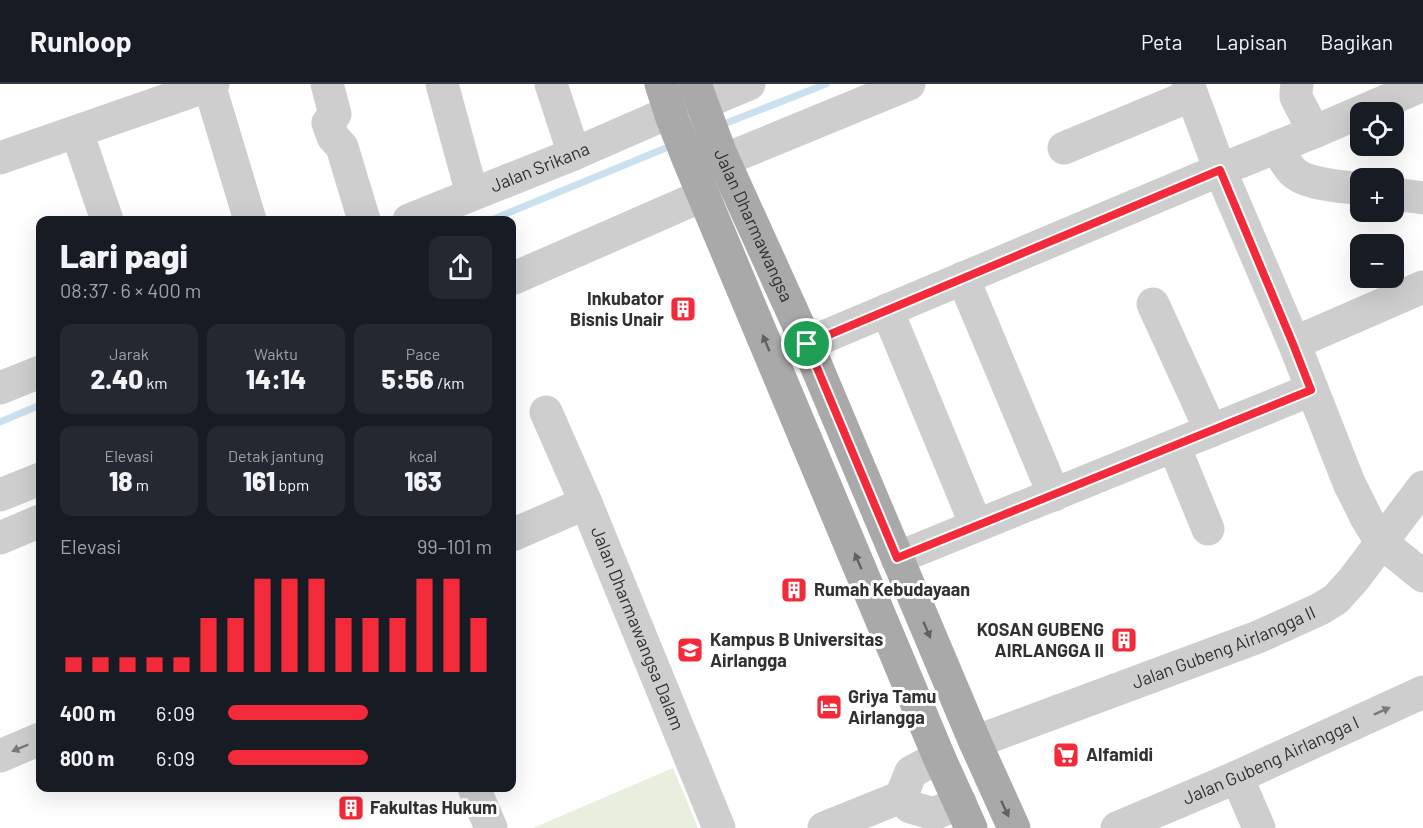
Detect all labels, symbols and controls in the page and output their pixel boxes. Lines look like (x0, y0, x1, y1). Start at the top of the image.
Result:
text: Runloop (30, 24, 132, 58)
text: Peta (1141, 29, 1182, 54)
text: Lapisan (1215, 29, 1287, 54)
text: Bagikan (1320, 29, 1393, 54)
map controls (1350, 102, 1404, 288)
button: locate (1350, 102, 1404, 156)
street label: Jalan Srikana (487, 137, 592, 196)
street label: Jalan Dharmawangsa (710, 145, 798, 305)
button: + (1350, 168, 1404, 222)
button: − (1350, 234, 1404, 288)
text: Lari pagi (60, 235, 188, 275)
button: share (429, 236, 492, 299)
text: 08:37 · 6 × 400 m (60, 278, 201, 302)
place label: Inkubator Bisnis Unair (570, 287, 664, 330)
building icon: Inkubator Bisnis Unair (668, 294, 698, 324)
pin (781, 318, 832, 369)
icon: arrive (790, 327, 823, 360)
one-way arrow (761, 334, 770, 352)
text: Jarak (109, 344, 149, 363)
text: Waktu (254, 344, 298, 363)
text: Pace (406, 344, 440, 363)
text: 2.40 (90, 363, 143, 394)
text: 14:14 (246, 363, 306, 394)
text: 5:56 (381, 363, 434, 394)
text: km (143, 373, 168, 392)
text: /km (434, 373, 465, 392)
text: Elevasi (104, 446, 154, 465)
text: Detak jantung (228, 446, 324, 465)
text: kcal (409, 446, 437, 465)
text: 18 (109, 465, 133, 496)
text: 161 (243, 465, 275, 496)
text: 163 (404, 465, 442, 496)
text: m (133, 475, 149, 494)
text: bpm (275, 475, 309, 494)
street label: Jalan Dharmawangsa Dalam (587, 523, 690, 733)
text: Elevasi (60, 534, 121, 558)
text: 99–101 m (417, 534, 492, 558)
one-way arrow (853, 552, 863, 570)
building icon: Rumah Kebudayaan (779, 575, 809, 605)
place label: Rumah Kebudayaan (814, 578, 970, 600)
street label: Jalan Gubeng Airlangga II (1128, 601, 1319, 693)
place label: KOSAN GUBENG AIRLANGGA II (977, 618, 1104, 661)
one-way arrow (922, 621, 932, 639)
building icon: KOSAN GUBENG AIRLANGGA II (1109, 625, 1139, 655)
place label: Kampus B Universitas Airlangga (710, 628, 883, 671)
school or university icon: Kampus B Universitas Airlangga (675, 635, 705, 665)
place label: Griya Tamu Airlangga (848, 685, 936, 728)
hotel icon: Griya Tamu Airlangga (814, 692, 844, 722)
text: 400 m (60, 701, 116, 725)
text: 6:09 (156, 701, 195, 725)
one-way arrow (1373, 706, 1391, 716)
street label: Jalan Gubeng Airlangga I (1179, 711, 1362, 809)
supermarket icon: Alfamidi (1051, 740, 1081, 770)
one-way arrow (11, 743, 29, 753)
place label: Alfamidi (1086, 743, 1153, 765)
text: 800 m (60, 746, 114, 770)
text: 6:09 (156, 746, 195, 770)
building icon: Fakultas Hukum (336, 793, 366, 823)
place label: Fakultas Hukum (370, 796, 497, 818)
one-way arrow (1000, 800, 1009, 817)

